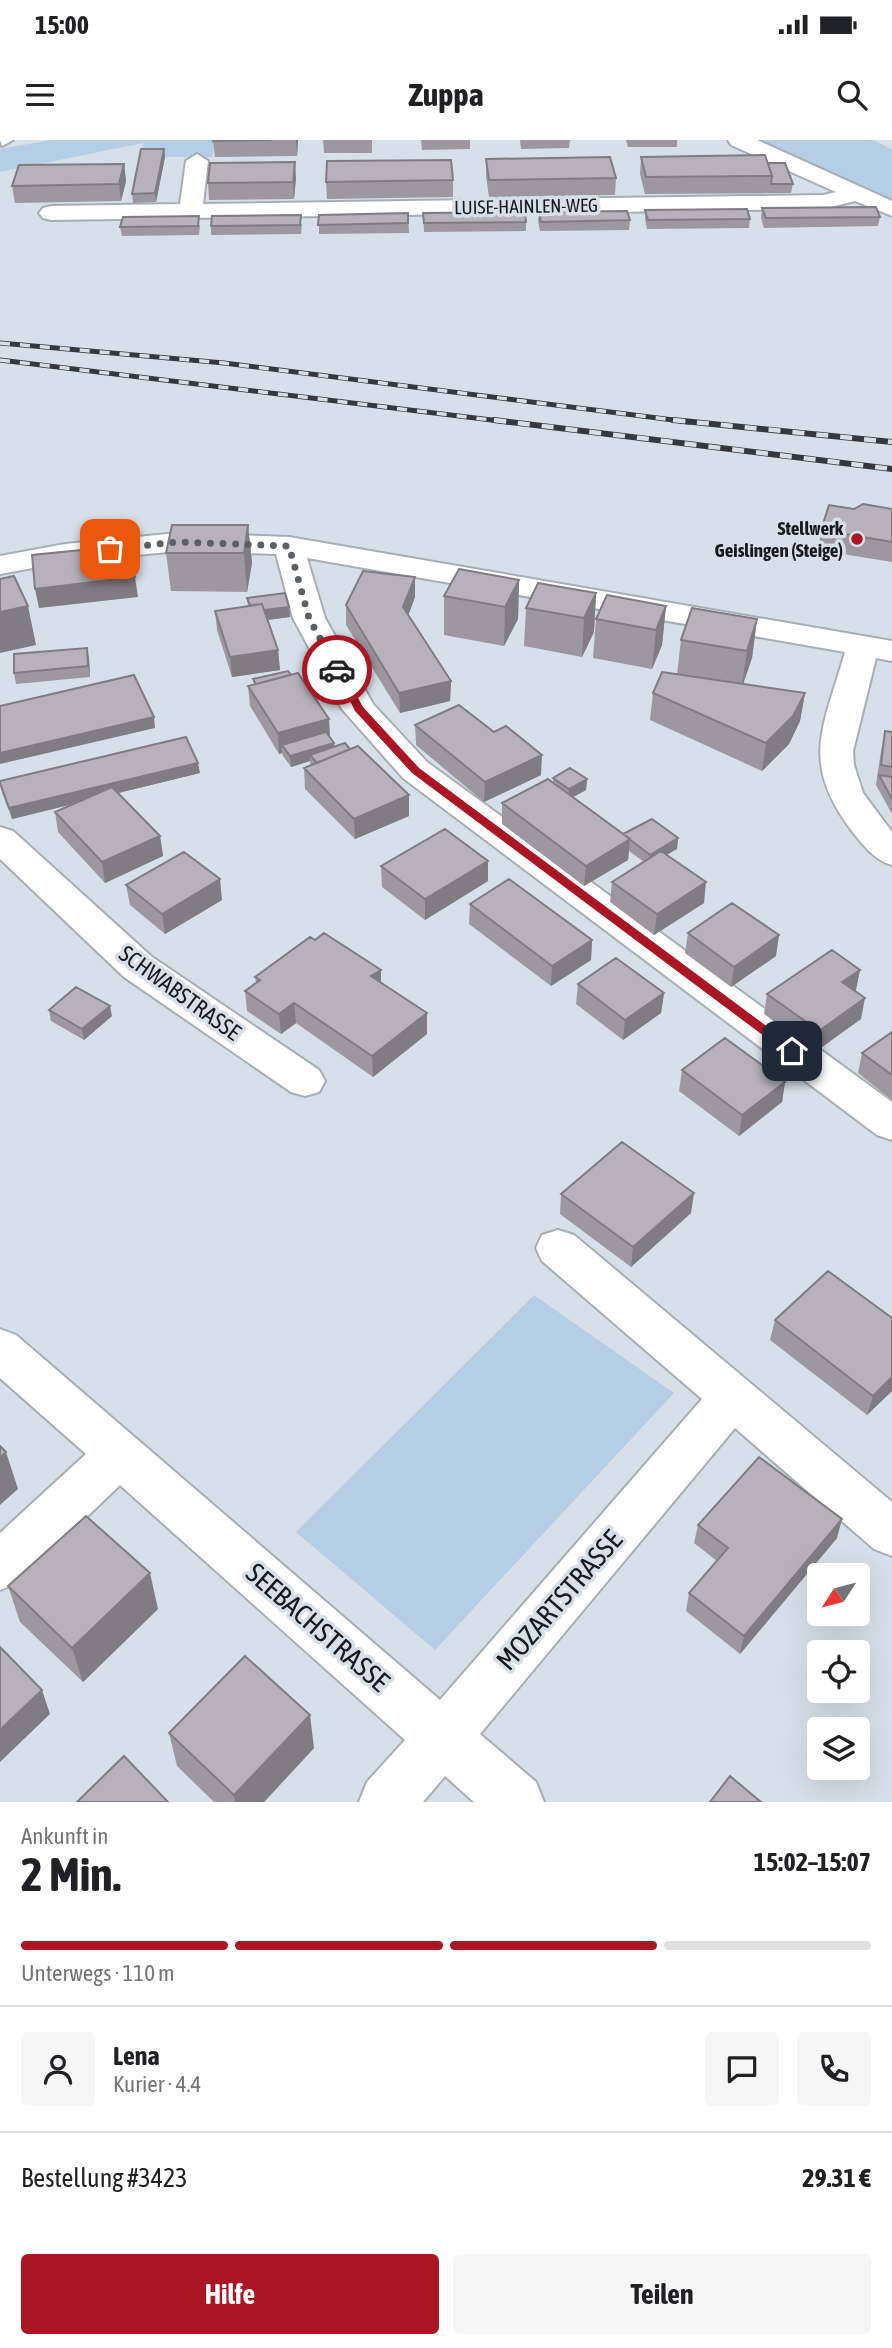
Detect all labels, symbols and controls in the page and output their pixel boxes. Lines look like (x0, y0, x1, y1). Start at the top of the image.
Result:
text: 15:00 (35, 10, 89, 40)
icon: menu (21, 76, 59, 114)
text: Zuppa (408, 76, 484, 113)
icon: search (833, 76, 871, 114)
street label: LUISE-HAINLEN-WEG (454, 194, 598, 218)
place label: Stellwerk Geislingen (Steige) (715, 517, 844, 561)
pin (80, 519, 140, 579)
icon: bag (91, 530, 129, 568)
marker: Stellwerk Geislingen (Steige) (849, 531, 865, 547)
courier (302, 635, 372, 705)
icon: car (318, 651, 356, 689)
street label: SCHWABSTRASSE (114, 940, 246, 1046)
pin (762, 1021, 822, 1081)
icon: home (773, 1032, 811, 1070)
street label: MOZARTSTRASSE (490, 1524, 628, 1676)
street label: SEEBACHSTRASSE (240, 1556, 396, 1698)
north arrow (807, 1563, 870, 1626)
map controls (807, 1563, 870, 1780)
button: locate (807, 1640, 870, 1703)
button: layers (807, 1717, 870, 1780)
text: Ankunft in (21, 1823, 108, 1849)
text: 15:02–15:07 (754, 1847, 871, 1877)
text: 2 Min. (21, 1848, 121, 1901)
text: Unterwegs · 110 m (21, 1960, 175, 1986)
button: person (21, 2032, 95, 2106)
button: chat (705, 2032, 779, 2106)
button: phone (797, 2032, 871, 2106)
text: Lena (113, 2041, 160, 2071)
text: Kurier · 4.4 (113, 2071, 201, 2097)
text: Bestellung #3423 (21, 2163, 187, 2193)
text: 29.31 € (802, 2163, 871, 2193)
button: Hilfe (21, 2254, 439, 2334)
button: Teilen (453, 2254, 871, 2334)

